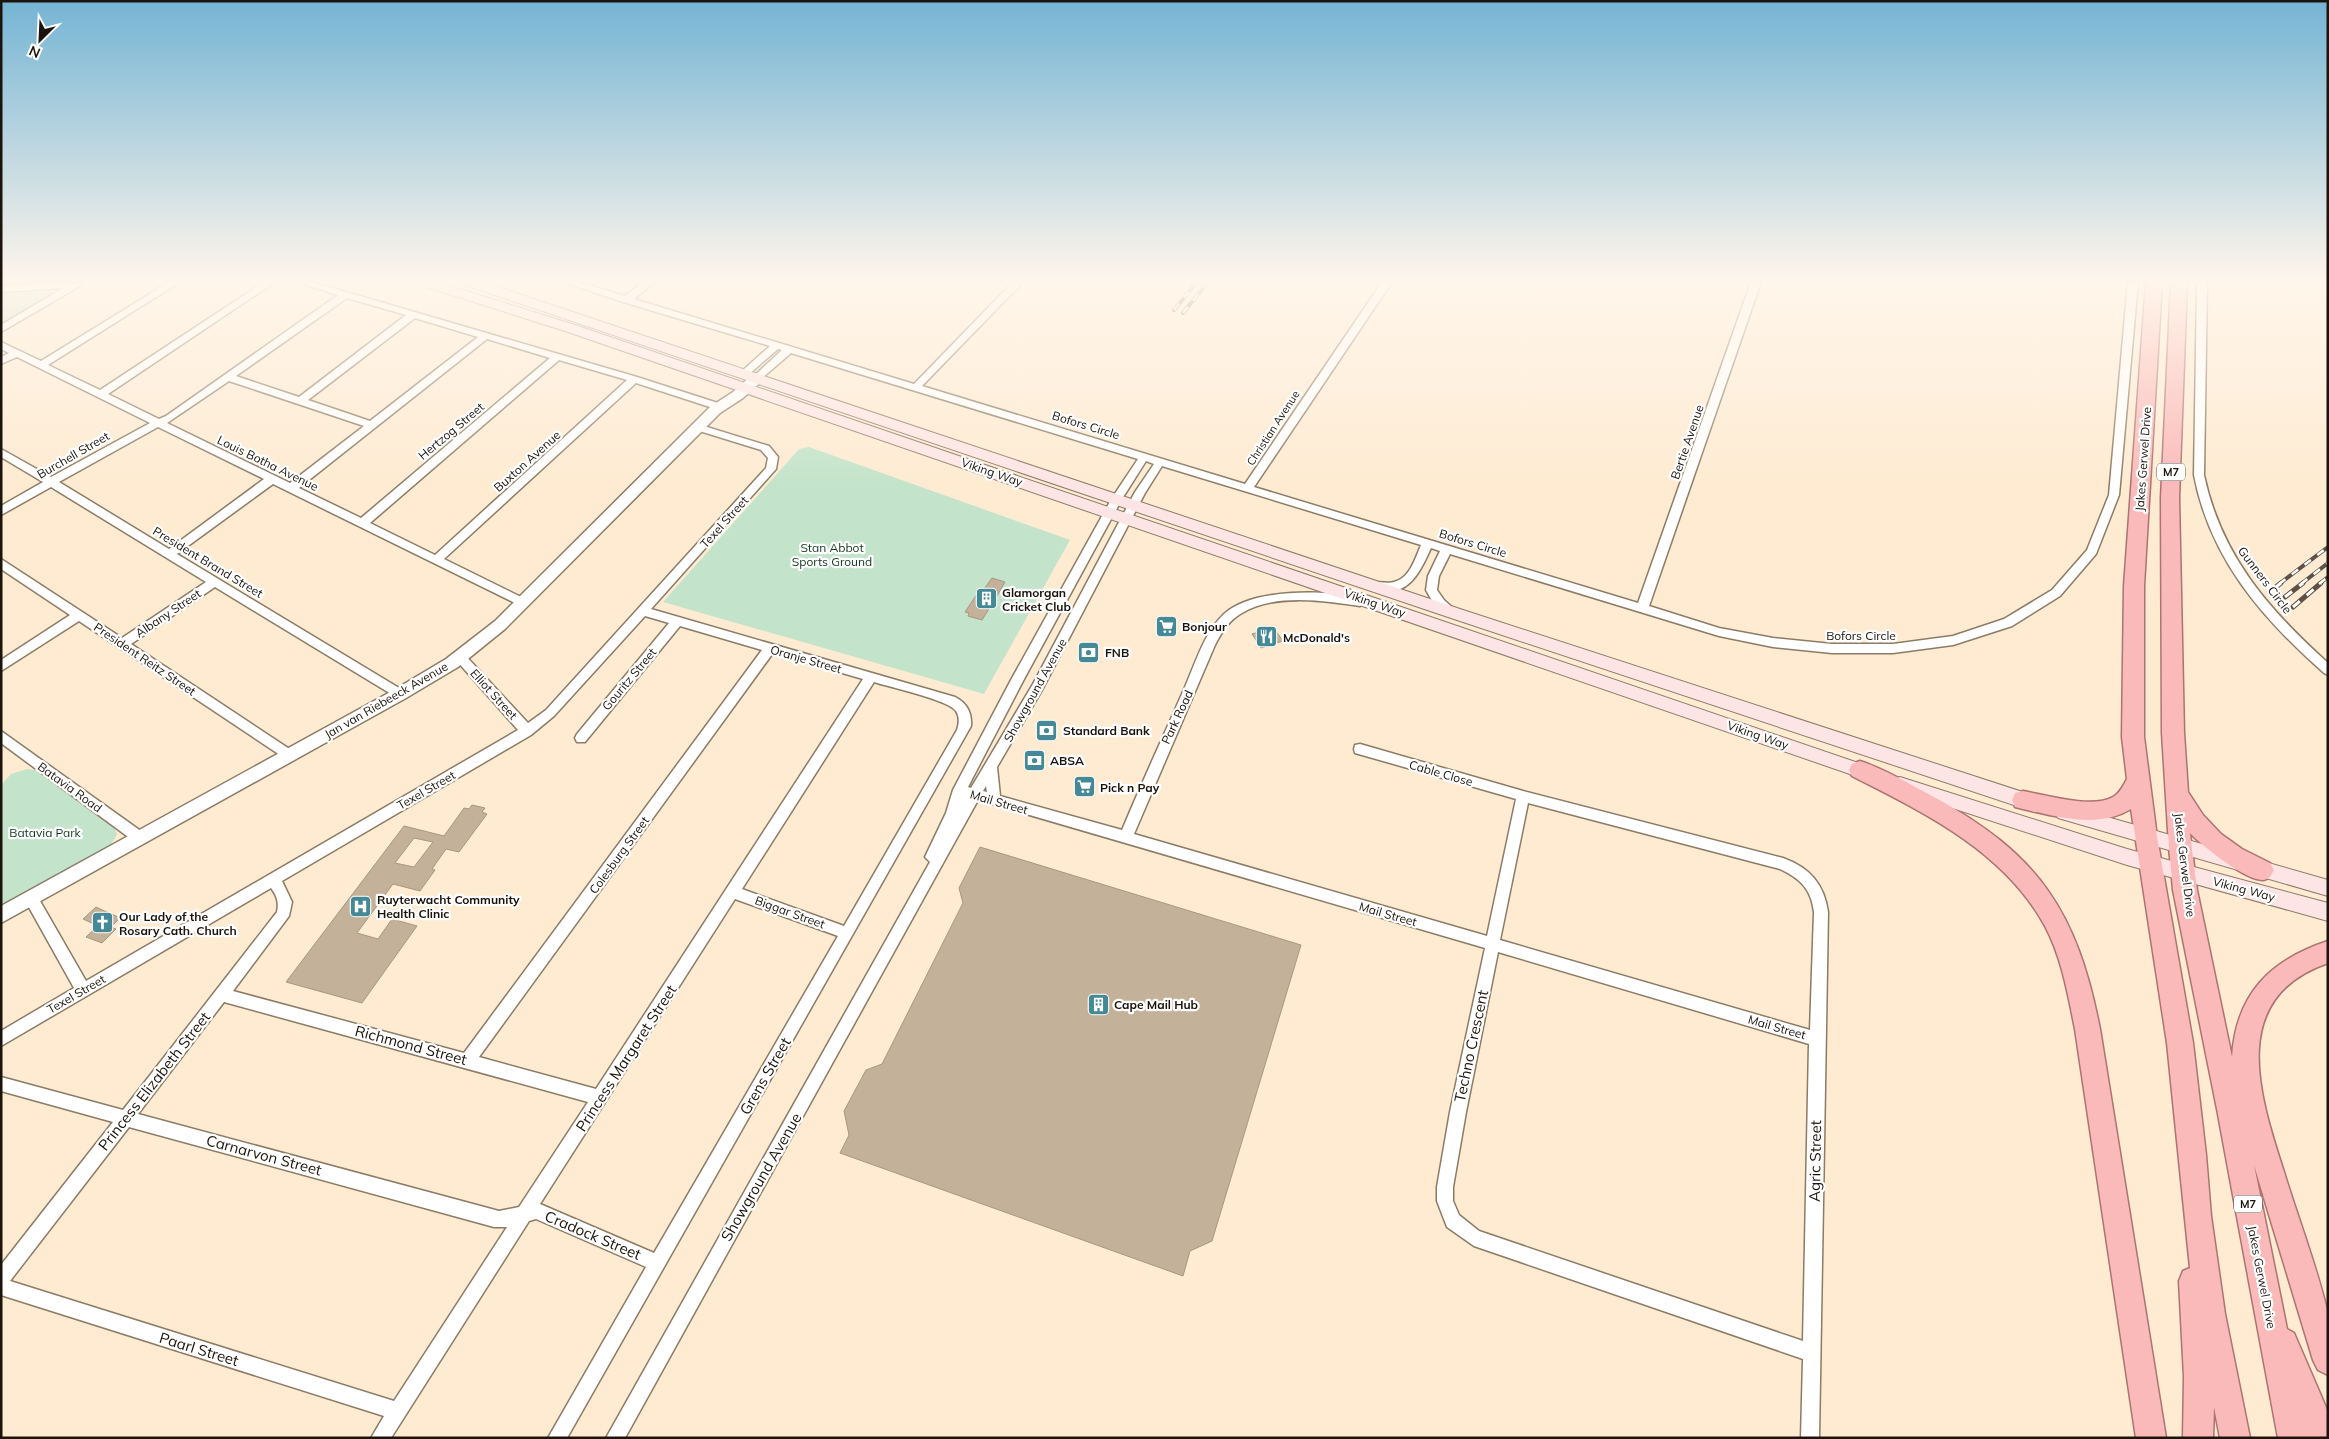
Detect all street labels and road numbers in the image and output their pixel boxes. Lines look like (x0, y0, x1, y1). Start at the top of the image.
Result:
street label: Christian Avenue (1244, 388, 1302, 468)
street label: Hertzog Street (415, 399, 487, 463)
street label: Bertie Avenue (1667, 403, 1707, 481)
street label: Jakes Gerwel Drive (2132, 406, 2154, 512)
street label: Bofors Circle (1050, 408, 1122, 442)
street label: Buxton Avenue (491, 427, 563, 495)
street label: Burchell Street (34, 428, 112, 482)
street label: Louis Botha Avenue (215, 432, 321, 494)
street label: Viking Way (959, 455, 1025, 490)
road number: M7 (2157, 464, 2185, 481)
street label: Texel Street (697, 493, 751, 551)
street label: President Brand Street (150, 523, 266, 601)
street label: Bofors Circle (1437, 526, 1509, 560)
street label: Gunners Circle (2235, 543, 2295, 617)
street label: Albany Street (132, 586, 204, 640)
street label: Viking Way (1342, 586, 1408, 621)
street label: President Reitz Street (91, 619, 199, 699)
street label: Bofors Circle (1826, 628, 1896, 643)
street label: Showground Avenue (1000, 636, 1070, 744)
street label: Oranje Street (769, 642, 843, 676)
street label: Gouritz Street (599, 645, 659, 713)
street label: Jan van Riebeeck Avenue (322, 659, 450, 741)
street label: Elliot Street (467, 666, 521, 722)
street label: Park Road (1158, 688, 1196, 746)
street label: Viking Way (1725, 718, 1791, 753)
street label: Cable Close (1408, 757, 1474, 789)
street label: Batavia Road (35, 759, 105, 815)
street label: Texel Street (394, 767, 458, 813)
street label: Mail Street (968, 787, 1030, 817)
street label: Jakes Gerwel Drive (2171, 812, 2199, 918)
street label: Colesburg Street (586, 813, 652, 897)
street label: Viking Way (2211, 873, 2277, 905)
street label: Biggar Street (753, 892, 827, 932)
street label: Mail Street (1357, 899, 1419, 929)
street label: Texel Street (44, 971, 108, 1017)
street label: Princess Margaret Street (571, 981, 681, 1135)
street label: Techno Crescent (1450, 988, 1492, 1104)
street label: Princess Elizabeth Street (94, 1008, 214, 1154)
street label: Mail Street (1746, 1012, 1808, 1042)
street label: Richmond Street (353, 1021, 469, 1069)
street label: Grens Street (735, 1034, 795, 1118)
street label: Showground Avenue (716, 1109, 806, 1245)
street label: Agric Street (1805, 1120, 1825, 1202)
street label: Carnarvon Street (204, 1130, 324, 1180)
road number: M7 (2234, 1196, 2262, 1212)
street label: Cradock Street (542, 1206, 644, 1264)
street label: Jakes Gerwel Drive (2245, 1224, 2279, 1330)
street label: Paarl Street (157, 1328, 241, 1370)

